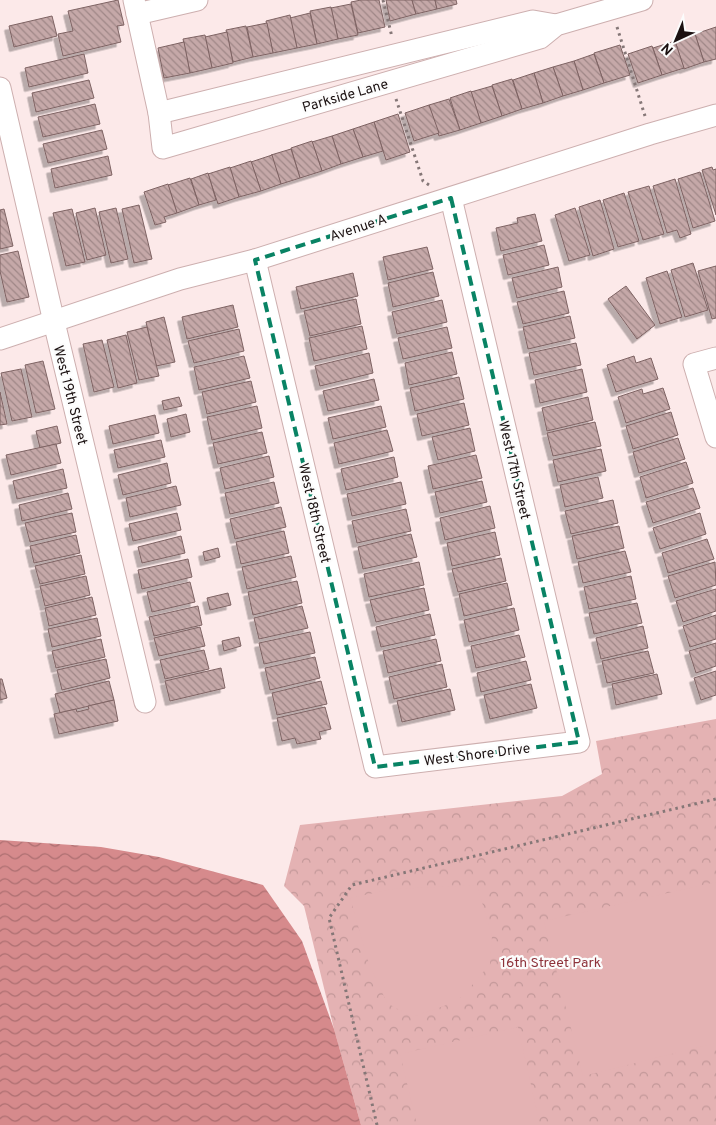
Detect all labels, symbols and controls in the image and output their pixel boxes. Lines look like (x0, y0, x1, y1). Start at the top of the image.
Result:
north arrow (651, 15, 701, 65)
text: N (658, 39, 678, 58)
street label: Parkside Lane (301, 76, 390, 117)
street label: Avenue A (328, 211, 389, 246)
street label: West 19th Street (49, 344, 90, 447)
street label: West 17th Street (494, 419, 533, 521)
street label: West 18th Street (294, 462, 333, 565)
street label: West Shore Drive (423, 741, 531, 770)
park label: 16th Street Park (501, 955, 601, 972)

